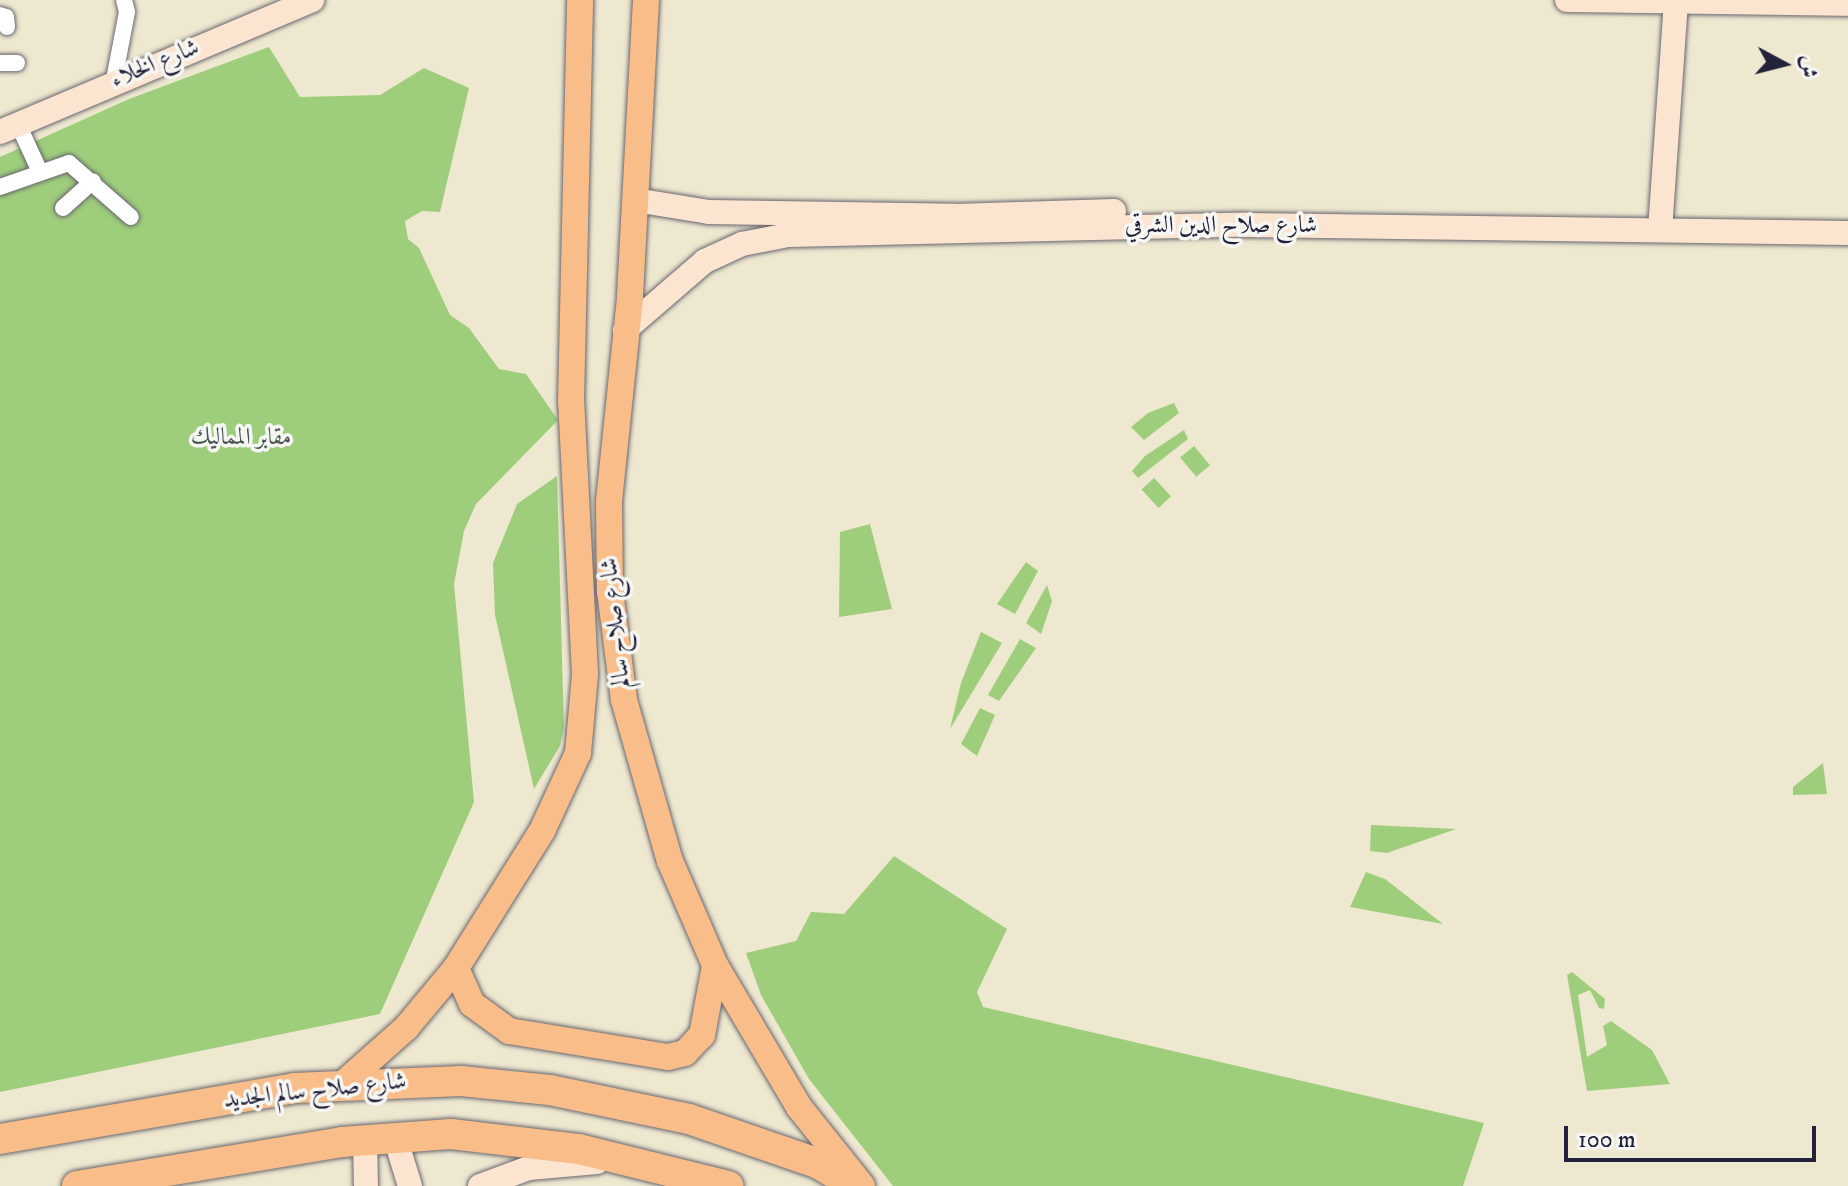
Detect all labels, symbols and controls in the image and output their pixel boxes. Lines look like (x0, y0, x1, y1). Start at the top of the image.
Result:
north arrow (1744, 24, 1824, 104)
street label: شارع الخلاء (107, 33, 203, 95)
text: ش (1794, 55, 1823, 79)
street label: شارع صلاح الدين الشرقي (1125, 212, 1317, 240)
park label: مقابر المماليك (191, 424, 291, 452)
street label: شارع صلاح سالم (595, 556, 637, 690)
street label: شارع صلاح سالم الجديد (222, 1067, 408, 1115)
scale bar (1568, 1110, 1820, 1160)
text: 100 m (1578, 1125, 1636, 1155)

